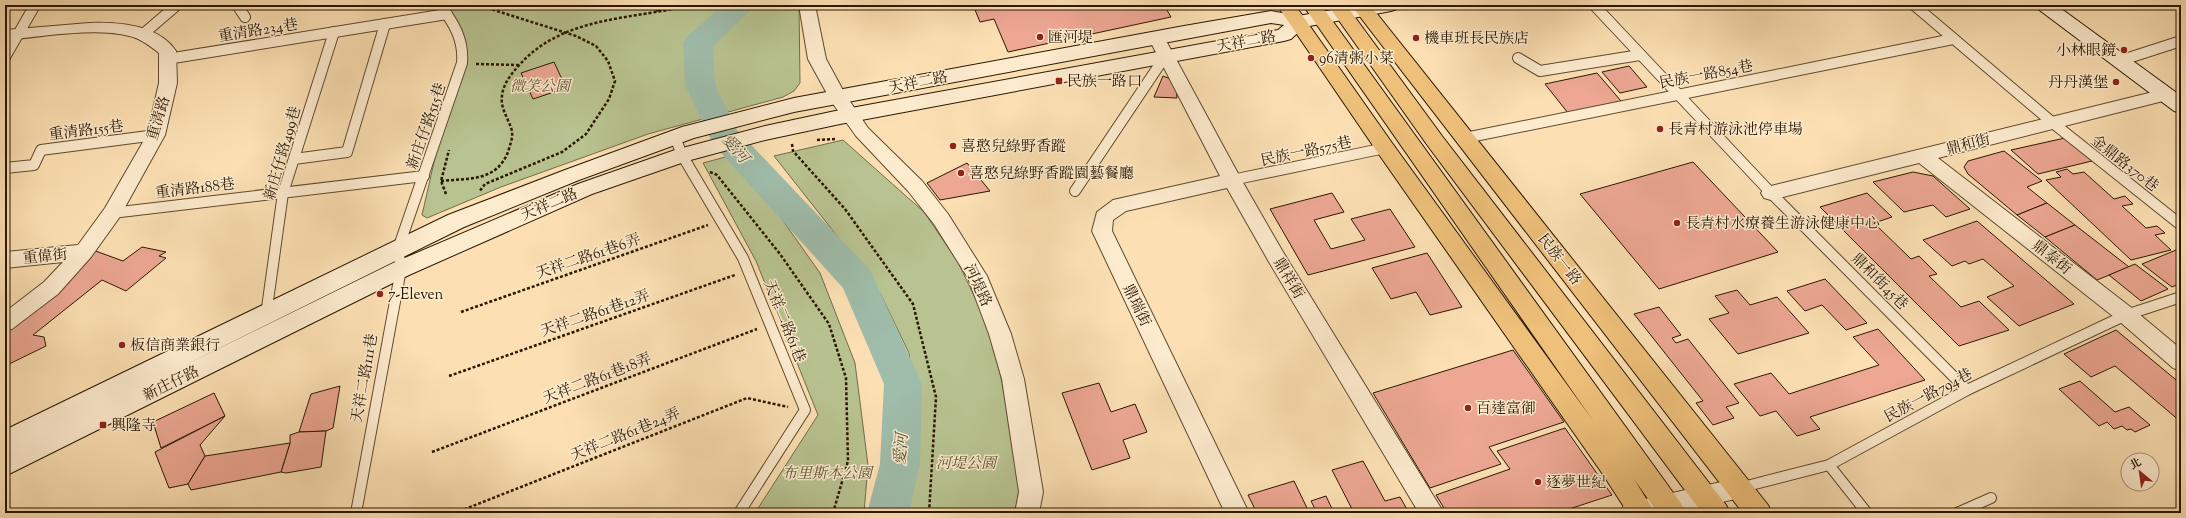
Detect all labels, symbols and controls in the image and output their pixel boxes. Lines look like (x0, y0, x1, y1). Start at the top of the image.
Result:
street label: 重清路234巷 (217, 15, 300, 48)
street label: 天祥二路 (1215, 27, 1278, 58)
place label: 匯河堤 (1048, 28, 1093, 49)
place label: 機車班長民族店 (1424, 29, 1529, 50)
marker: 匯河堤 (1035, 32, 1045, 42)
marker: 機車班長民族店 (1411, 33, 1421, 43)
place label: 小林眼鏡 (2056, 41, 2116, 62)
marker: 小林眼鏡 (2119, 45, 2129, 55)
place label: 96清粥小菜 (1319, 49, 1394, 70)
marker: 96清粥小菜 (1306, 53, 1316, 63)
street label: 民族一路854巷 (1658, 56, 1755, 95)
street label: 天祥二路 (887, 67, 950, 100)
place label: 民族一路口 (1067, 72, 1142, 93)
place label: 丹丹漢堡 (2048, 73, 2108, 94)
marker: 民族一路口 (1054, 76, 1064, 86)
park label: 微笑公園 (510, 77, 572, 98)
marker: 丹丹漢堡 (2111, 77, 2121, 87)
street label: 新庄仔路515巷 (403, 80, 452, 173)
street label: 重清路 (143, 94, 176, 143)
street label: 新庄仔路499巷 (260, 104, 307, 203)
street label: 重清路155巷 (47, 116, 125, 147)
place label: 長青村游泳池停車場 (1668, 120, 1803, 141)
marker: 長青村游泳池停車場 (1655, 124, 1665, 134)
water label: 愛河 (715, 130, 755, 172)
street label: 鼎和街 (1944, 130, 1993, 161)
street label: 金鼎路370巷 (2086, 131, 2163, 197)
street label: 民族一路575巷 (1259, 133, 1354, 172)
place label: 喜憨兒綠野香蹤 (961, 137, 1066, 158)
marker: 喜憨兒綠野香蹤 (948, 141, 958, 151)
place label: 喜憨兒綠野香蹤園藝餐廳 (969, 164, 1134, 185)
marker: 喜憨兒綠野香蹤園藝餐廳 (956, 168, 966, 178)
street label: 重清路188巷 (154, 174, 236, 205)
street label: 天祥二路 (518, 184, 581, 227)
place label: 長青村水療養生游泳健康中心 (1685, 214, 1880, 235)
marker: 長青村水療養生游泳健康中心 (1672, 218, 1682, 228)
street label: 天祥二路61巷6弄 (533, 230, 644, 285)
street label: 民族一路 (1532, 230, 1586, 290)
street label: 鼎泰街 (2027, 236, 2075, 280)
street label: 重偉街 (22, 245, 69, 270)
street label: 鼎和街45巷 (1846, 249, 1912, 315)
street label: 鼎祥街 (1267, 254, 1308, 303)
street label: 河堤路 (958, 261, 996, 310)
street label: 天祥二路61巷 (758, 277, 810, 366)
street label: 鼎瑞街 (1116, 281, 1155, 330)
place label: 7-Eleven (388, 285, 444, 306)
street label: 天祥二路61巷12弄 (538, 286, 653, 343)
marker: 7-Eleven (375, 289, 385, 299)
street label: 天祥二路111巷 (347, 332, 384, 425)
place label: 板信商業銀行 (130, 336, 220, 357)
marker: 板信商業銀行 (117, 340, 127, 350)
street label: 天祥二路61巷18弄 (540, 349, 655, 410)
street label: 新庄仔路 (140, 362, 203, 407)
street label: 民族一路794巷 (1881, 364, 1976, 428)
place label: 百達富御 (1476, 399, 1536, 420)
marker: 百達富御 (1463, 403, 1473, 413)
street label: 天祥二路61巷24弄 (567, 404, 684, 467)
place label: 興隆寺 (111, 416, 156, 437)
marker: 興隆寺 (98, 420, 108, 430)
water label: 愛河 (890, 429, 915, 466)
north arrow (2120, 452, 2160, 492)
park label: 河堤公園 (936, 454, 998, 475)
text: 北 (2127, 454, 2144, 474)
park label: 布里斯本公園 (782, 464, 874, 485)
place label: 逐夢世紀 (1546, 473, 1606, 494)
marker: 逐夢世紀 (1533, 477, 1543, 487)

